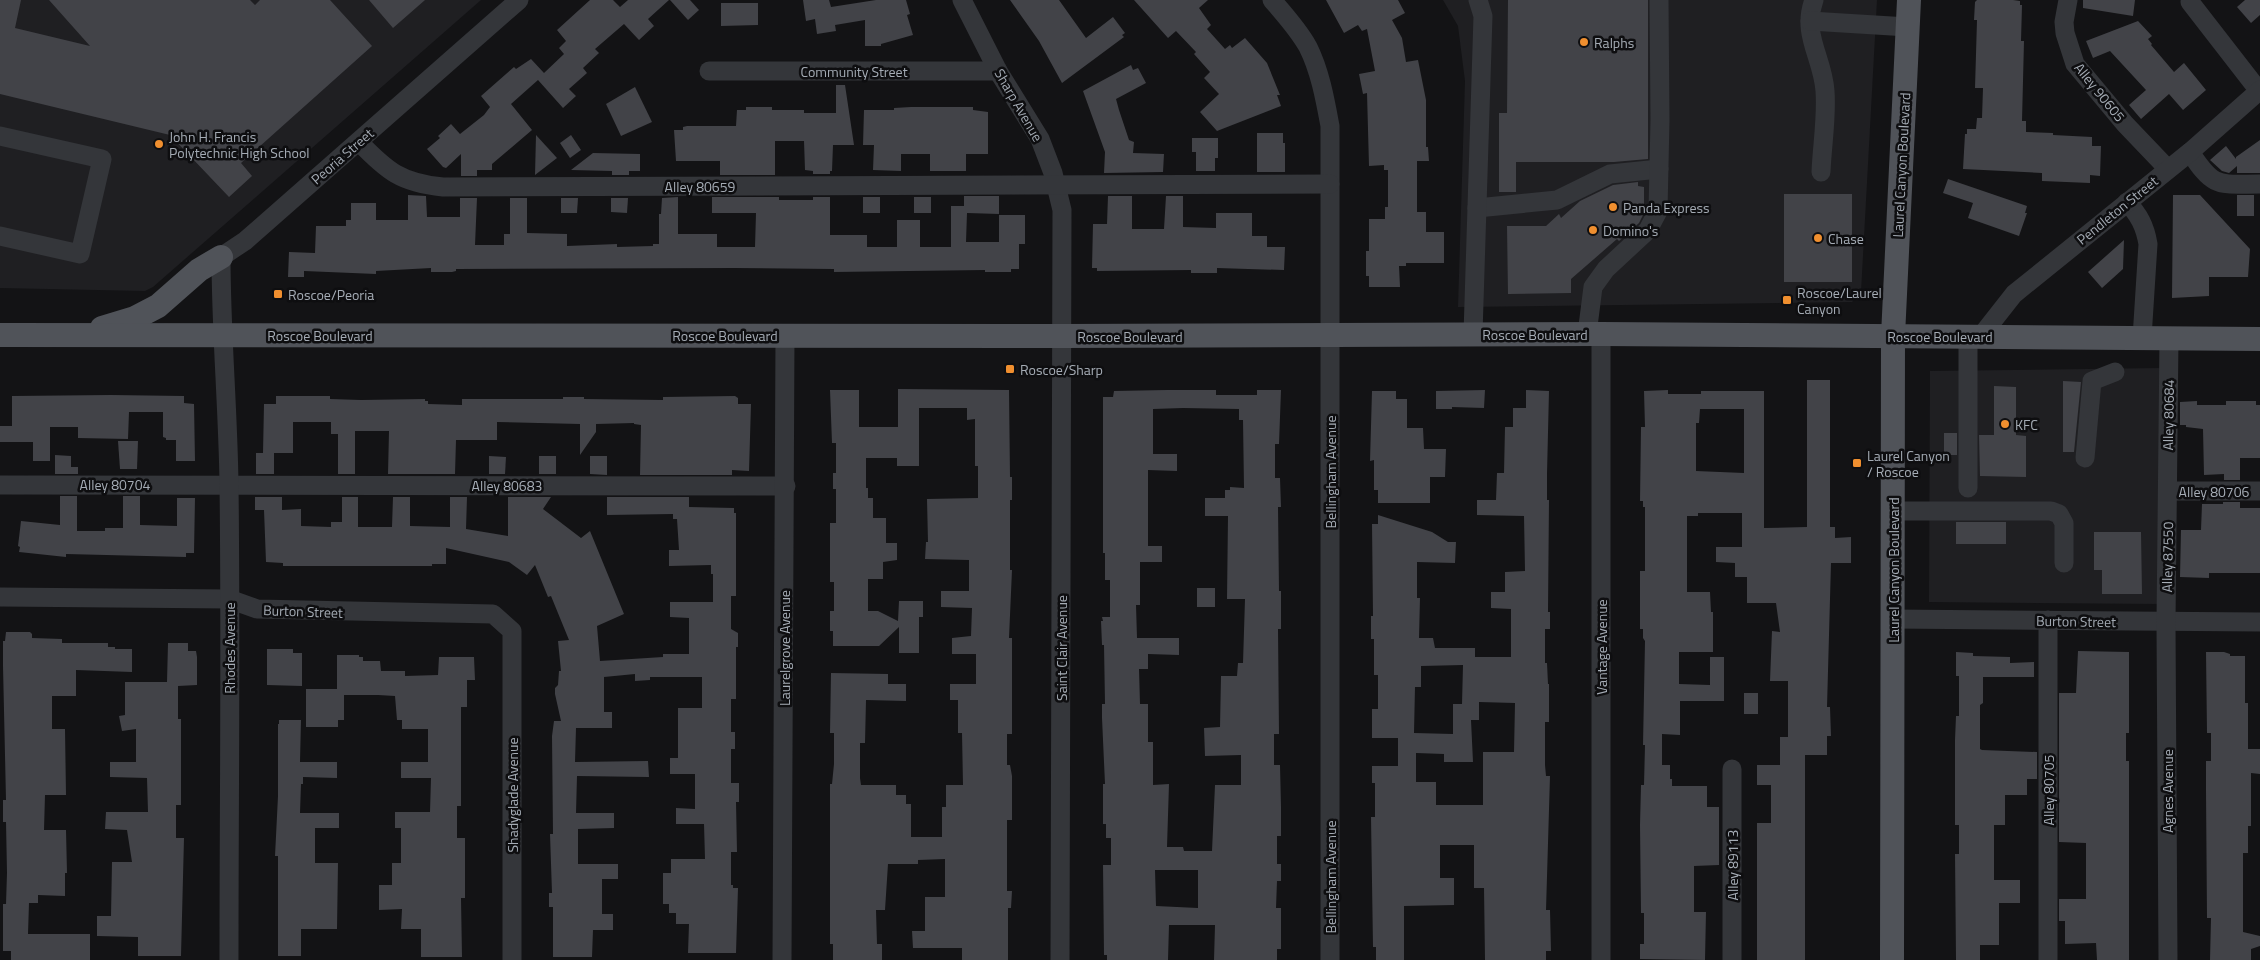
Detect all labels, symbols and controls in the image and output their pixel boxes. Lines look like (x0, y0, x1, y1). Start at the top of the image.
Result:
place label: Ralphs (1594, 32, 1634, 53)
marker: Ralphs (1578, 36, 1590, 48)
street label: Alley 90605 (2070, 58, 2131, 126)
street label: Community Street (800, 61, 908, 82)
street label: Sharp Avenue (990, 65, 1048, 145)
street label: Laurel Canyon Boulevard (1887, 92, 1915, 238)
street label: Peoria Street (306, 123, 378, 189)
place label: John H. Francis Polytechnic High School (169, 126, 310, 163)
marker: John H. Francis Polytechnic High School (153, 138, 165, 150)
street label: Pendleton Street (2072, 170, 2162, 249)
street label: Alley 80659 (665, 176, 736, 197)
place label: Panda Express (1623, 197, 1710, 218)
marker: Panda Express (1607, 201, 1619, 213)
place label: Domino's (1603, 220, 1658, 241)
marker: Domino's (1587, 224, 1599, 236)
place label: Chase (1828, 228, 1864, 249)
marker: Chase (1812, 232, 1824, 244)
place label: Roscoe/Laurel Canyon (1797, 282, 1882, 319)
place label: Roscoe/Peoria (288, 284, 374, 305)
marker: Roscoe/Peoria (272, 288, 284, 300)
marker: Roscoe/Laurel Canyon (1781, 294, 1793, 306)
street label: Roscoe Boulevard (1482, 324, 1588, 345)
street label: Roscoe Boulevard (267, 325, 373, 346)
street label: Roscoe Boulevard (672, 325, 778, 346)
street label: Roscoe Boulevard (1077, 326, 1183, 347)
street label: Roscoe Boulevard (1887, 326, 1993, 347)
place label: Roscoe/Sharp (1020, 359, 1103, 380)
marker: Roscoe/Sharp (1004, 363, 1016, 375)
street label: Alley 80684 (2157, 379, 2179, 451)
place label: KFC (2015, 414, 2038, 435)
street label: Bellingham Avenue (1320, 415, 1341, 529)
marker: KFC (1999, 418, 2011, 430)
place label: Laurel Canyon / Roscoe (1867, 445, 1950, 482)
marker: Laurel Canyon / Roscoe (1851, 457, 1863, 469)
street label: Alley 80704 (80, 474, 151, 495)
street label: Alley 80683 (472, 475, 542, 496)
street label: Alley 80706 (2179, 481, 2250, 502)
street label: Laurel Canyon Boulevard (1883, 497, 1904, 643)
street label: Alley 87550 (2156, 521, 2178, 593)
street label: Laurelgrove Avenue (774, 590, 795, 706)
street label: Saint Clair Avenue (1051, 595, 1072, 701)
street label: Burton Street (263, 599, 343, 623)
street label: Vantage Avenue (1591, 599, 1612, 695)
street label: Rhodes Avenue (219, 602, 240, 694)
street label: Burton Street (2036, 610, 2116, 632)
street label: Shadyglade Avenue (502, 738, 523, 852)
street label: Agnes Avenue (2157, 749, 2178, 833)
street label: Alley 80705 (2038, 754, 2059, 825)
street label: Bellingham Avenue (1320, 820, 1341, 934)
street label: Alley 89113 (1722, 830, 1743, 900)

